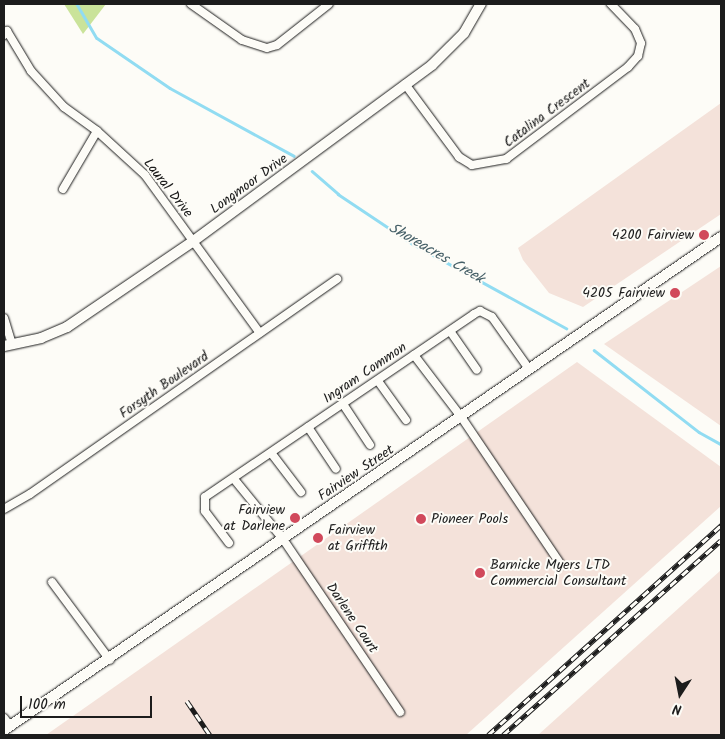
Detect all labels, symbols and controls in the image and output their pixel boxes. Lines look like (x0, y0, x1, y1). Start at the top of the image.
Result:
street label: Catalina Crescent (500, 75, 594, 151)
street label: Longmoor Drive (207, 150, 291, 218)
street label: Laural Drive (140, 155, 196, 221)
water label: Shoreacres Creek (385, 219, 487, 289)
place label: 4200 Fairview (612, 227, 694, 243)
marker: 4200 Fairview (698, 229, 710, 241)
place label: 4205 Fairview (582, 285, 665, 301)
marker: 4205 Fairview (669, 287, 681, 299)
street label: Ingram Common (320, 339, 410, 407)
street label: Forsyth Boulevard (116, 348, 212, 422)
street label: Fairview Street (315, 441, 397, 505)
place label: Fairview at Darlene (224, 502, 285, 534)
place label: Pioneer Pools (431, 511, 508, 527)
marker: Fairview at Darlene (289, 512, 301, 524)
marker: Pioneer Pools (415, 513, 427, 525)
place label: Fairview at Griffith (328, 522, 388, 554)
marker: Fairview at Griffith (312, 532, 324, 544)
place label: Barnicke Myers LTD Commercial Consultant (490, 557, 626, 590)
marker: Barnicke Myers LTD Commercial Consultant (474, 567, 486, 579)
street label: Darlene Court (322, 580, 382, 656)
north arrow (655, 669, 705, 719)
scale bar (22, 686, 155, 718)
text: 100 m (28, 693, 66, 717)
text: N (671, 697, 684, 720)

